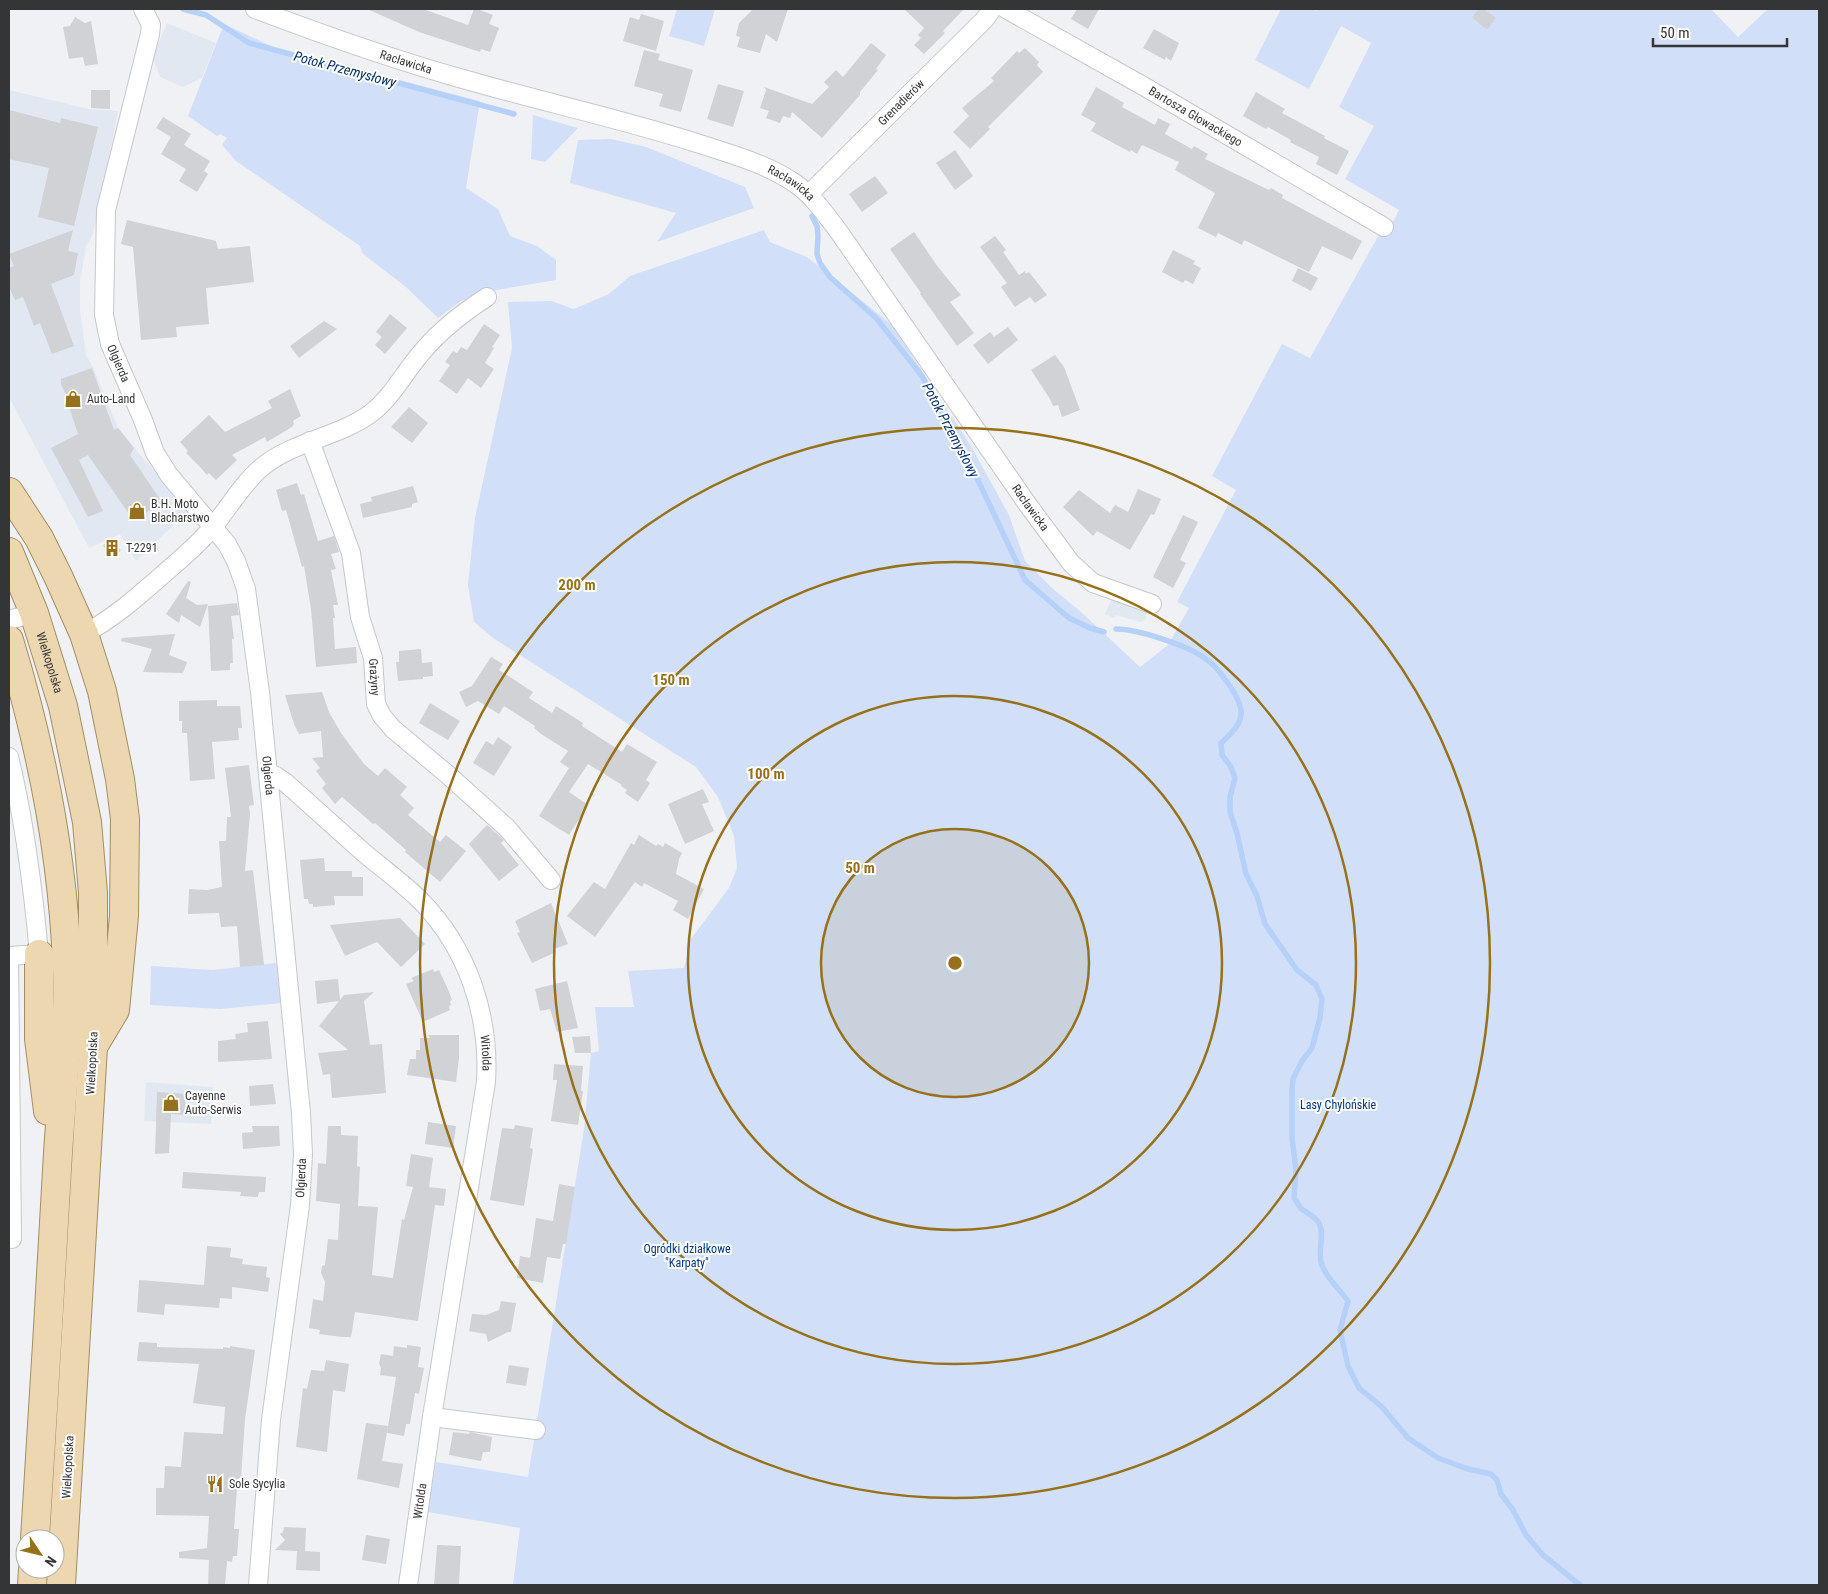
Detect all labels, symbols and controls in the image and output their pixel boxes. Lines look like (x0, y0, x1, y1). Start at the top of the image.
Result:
scale bar (1653, 15, 1787, 47)
text: 50 m (1660, 24, 1690, 42)
street label: Racławicka (378, 47, 434, 77)
water label: Potok Przemysłowy (292, 48, 398, 90)
street label: Grenadierów (875, 76, 927, 128)
street label: Bartosza Głowackiego (1146, 84, 1245, 149)
street label: Racławicka (766, 162, 818, 204)
street label: Olgierda (104, 342, 133, 384)
water label: Potok Przemysłowy (919, 380, 983, 480)
shop icon: Auto-Land (63, 389, 83, 409)
place label: Auto-Land (87, 392, 135, 406)
street label: Racławicka (1009, 482, 1052, 534)
place label: B.H. Moto Blacharstwo (151, 497, 210, 525)
shop icon: B.H. Moto Blacharstwo (127, 501, 147, 521)
building icon: T-2291 (102, 538, 122, 558)
place label: T-2291 (126, 541, 158, 555)
text: 200 m (558, 576, 596, 594)
street label: Wielkopolska (33, 630, 66, 695)
street label: Grażyny (366, 658, 382, 696)
text: 150 m (652, 671, 690, 689)
street label: Olgierda (259, 755, 277, 796)
text: 100 m (747, 765, 785, 783)
text: 50 m (845, 859, 875, 877)
centre of rings (946, 954, 964, 972)
street label: Wielkopolska (83, 1031, 101, 1095)
street label: Witolda (478, 1034, 493, 1071)
place label: Cayenne Auto-Serwis (185, 1089, 242, 1117)
shop icon: Cayenne Auto-Serwis (161, 1093, 181, 1113)
park label: Lasy Chylońskie (1300, 1098, 1376, 1112)
street label: Olgierda (293, 1158, 309, 1198)
park label: Ogródki działkowe "Karpaty" (643, 1242, 731, 1270)
street label: Wielkopolska (59, 1435, 77, 1499)
restaurant icon: Sole Sycylia (205, 1474, 225, 1494)
place label: Sole Sycylia (229, 1477, 286, 1491)
street label: Witolda (411, 1482, 429, 1520)
north arrow (15, 1529, 65, 1579)
text: N (42, 1553, 60, 1570)

